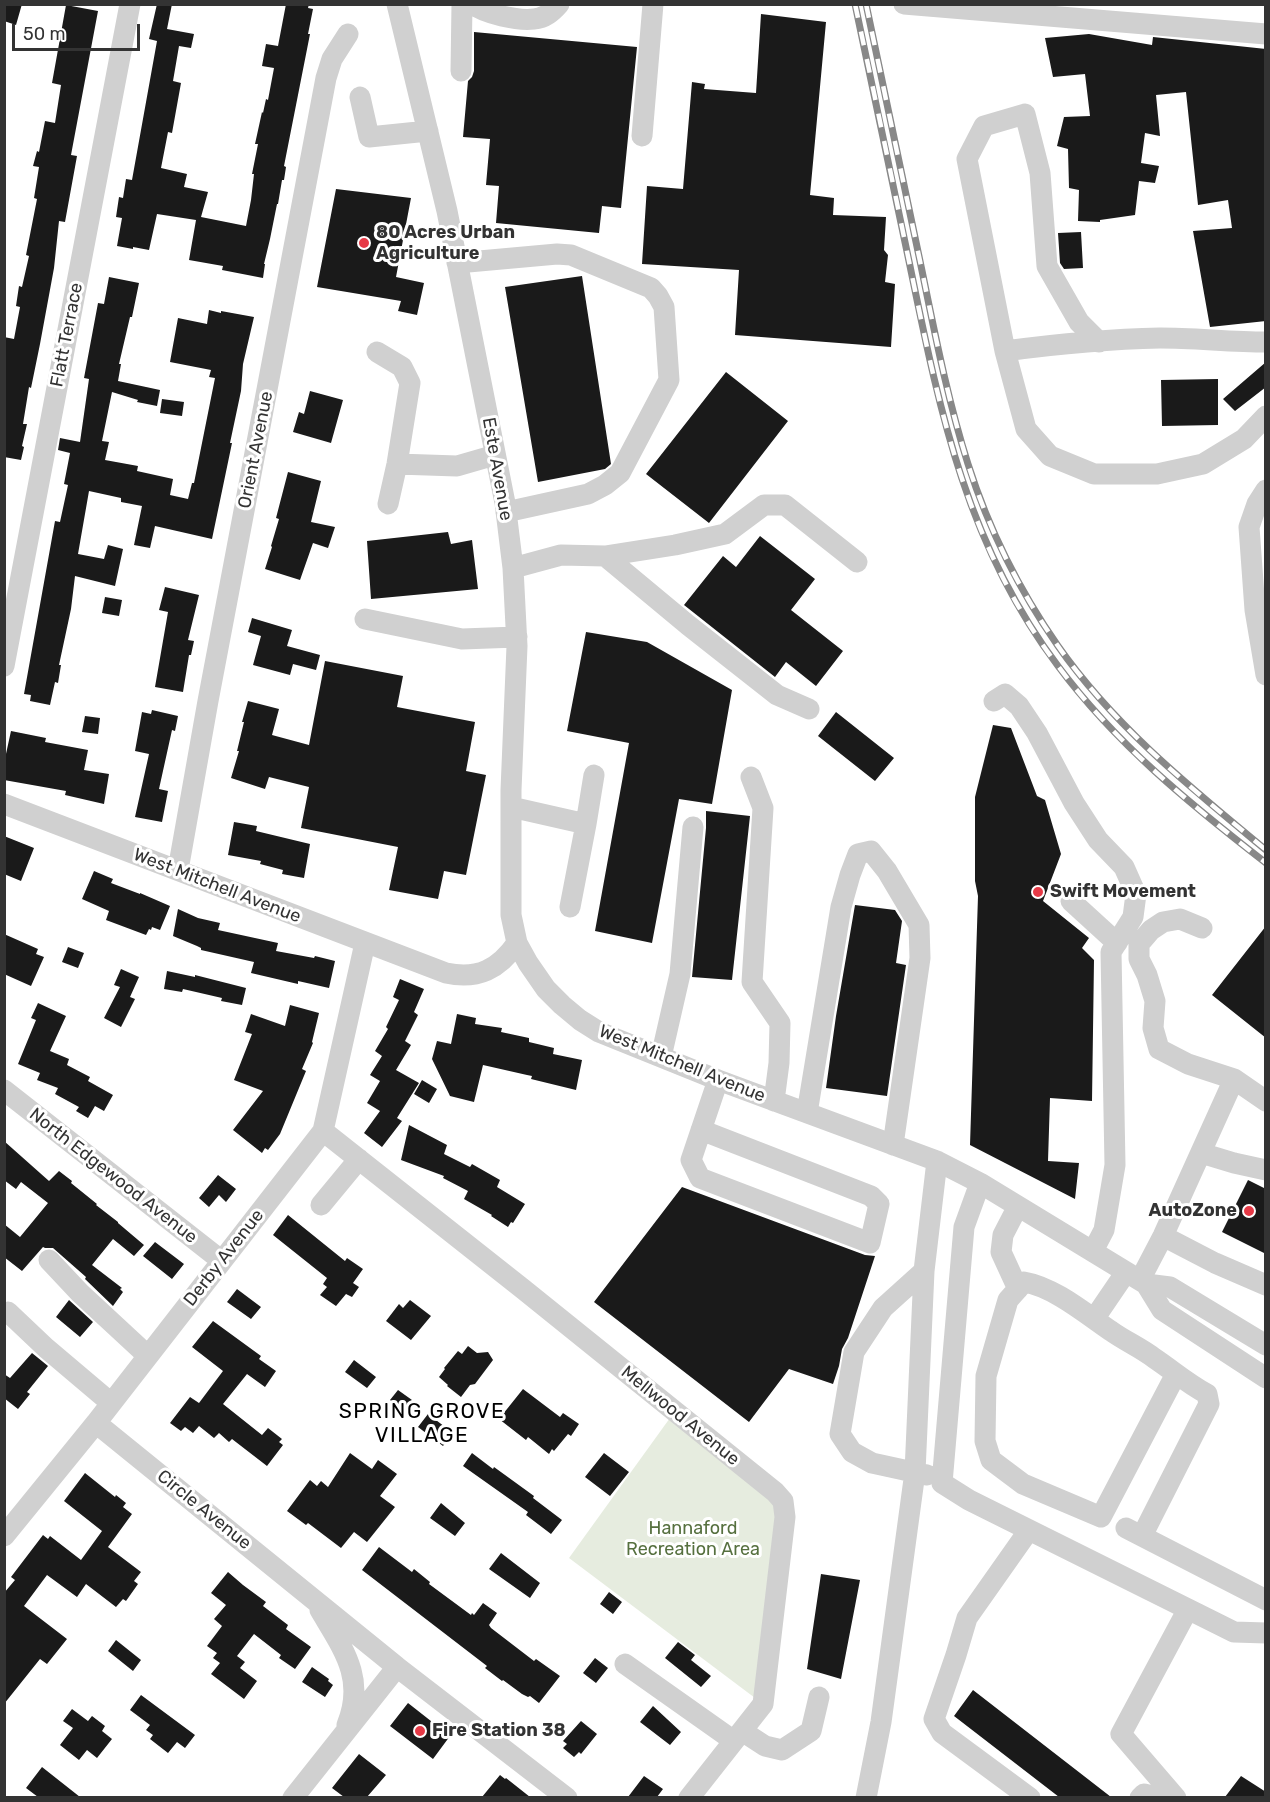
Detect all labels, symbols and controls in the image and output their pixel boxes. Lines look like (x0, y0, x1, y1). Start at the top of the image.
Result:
scale bar (15, 12, 142, 50)
text: 50 m (23, 23, 66, 45)
place label: 80 Acres Urban Agriculture (376, 222, 515, 264)
marker: 80 Acres Urban Agriculture (357, 236, 371, 250)
street label: Flatt Terrace (46, 281, 88, 389)
street label: Orient Avenue (234, 390, 278, 510)
street label: Este Avenue (477, 416, 517, 522)
street label: West Mitchell Avenue (130, 844, 304, 928)
place label: Swift Movement (1050, 881, 1196, 903)
marker: Swift Movement (1031, 885, 1045, 899)
street label: West Mitchell Avenue (596, 1021, 768, 1107)
street label: North Edgewood Avenue (25, 1104, 201, 1248)
place label: AutoZone (1149, 1200, 1237, 1222)
marker: AutoZone (1242, 1204, 1256, 1218)
street label: Derby Avenue (179, 1205, 269, 1311)
street label: Mellwood Avenue (616, 1362, 744, 1470)
district label: SPRING GROVE VILLAGE (339, 1399, 505, 1449)
street label: Circle Avenue (153, 1465, 255, 1555)
park label: Hannaford Recreation Area (626, 1518, 760, 1561)
place label: Fire Station 38 (432, 1720, 566, 1742)
marker: Fire Station 38 (413, 1724, 427, 1738)

